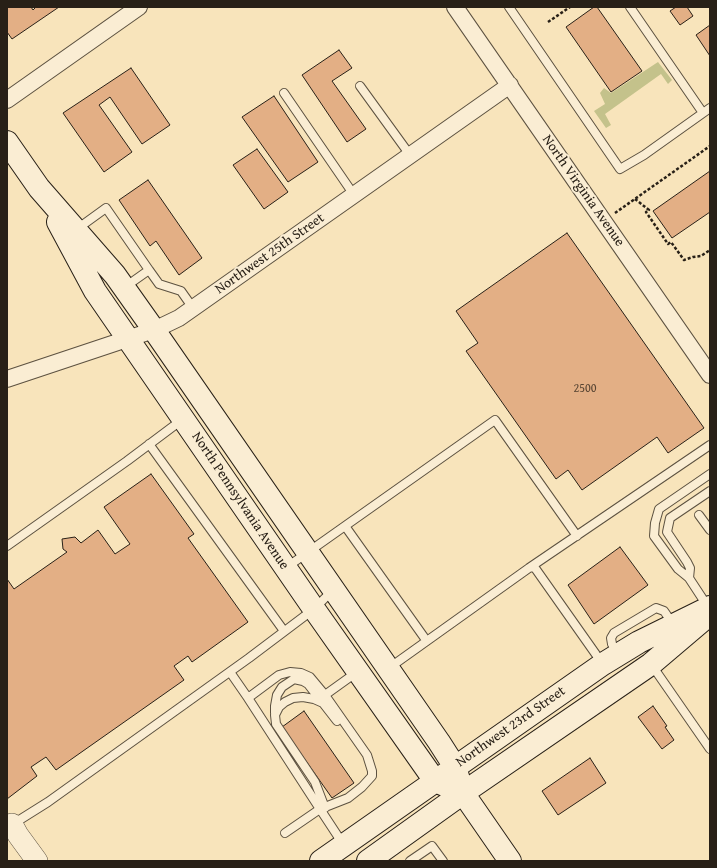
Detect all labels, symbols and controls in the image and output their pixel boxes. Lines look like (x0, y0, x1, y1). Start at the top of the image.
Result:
street label: North Virginia Avenue (538, 132, 628, 250)
street label: Northwest 25th Street (212, 210, 328, 298)
house number: 2500 (573, 382, 597, 396)
street label: North Pennsylvania Avenue (188, 429, 292, 573)
street label: Northwest 23rd Street (453, 683, 569, 771)

